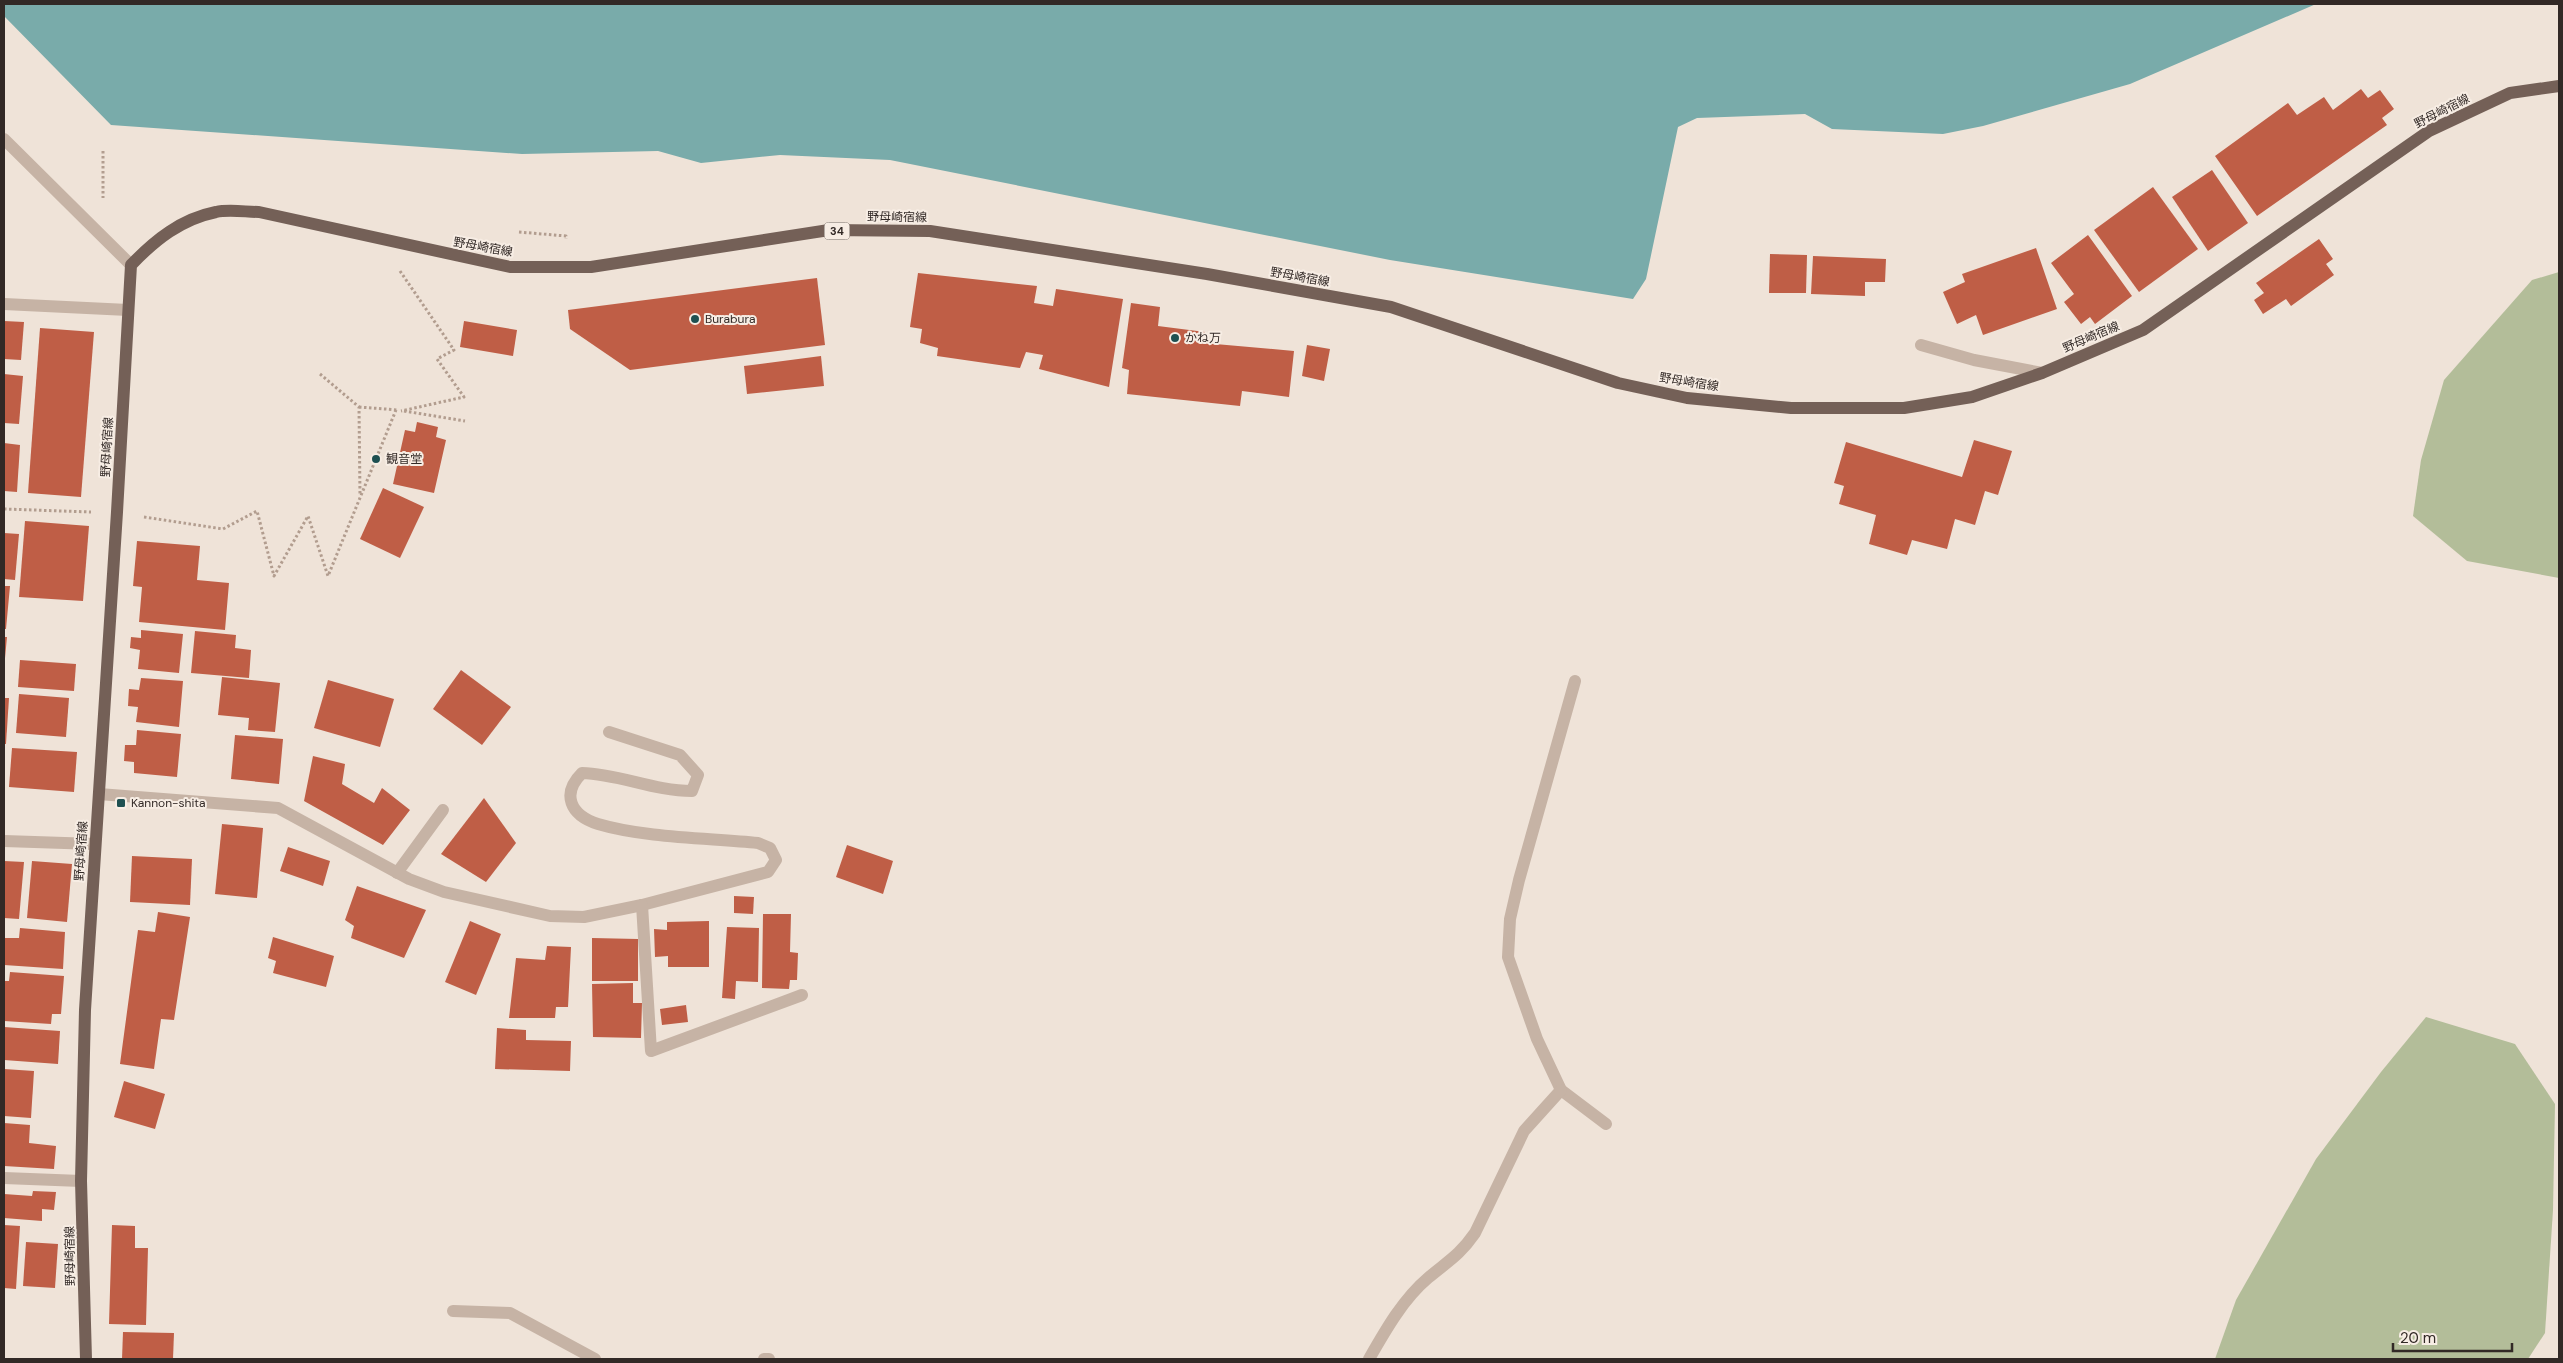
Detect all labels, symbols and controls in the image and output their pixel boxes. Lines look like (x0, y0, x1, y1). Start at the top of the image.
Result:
street label: 野母崎宿線 (2412, 90, 2472, 132)
street label: 野母崎宿線 (867, 208, 927, 226)
road number: 34 (824, 222, 850, 240)
street label: 野母崎宿線 (452, 234, 514, 260)
street label: 野母崎宿線 (1269, 264, 1331, 290)
place label: Burabura (705, 311, 755, 327)
marker: Burabura (689, 313, 701, 325)
street label: 野母崎宿線 (2060, 318, 2122, 356)
place label: かね万 (1185, 330, 1221, 346)
marker: かね万 (1169, 332, 1181, 344)
street label: 野母崎宿線 (1658, 369, 1720, 395)
street label: 野母崎宿線 (97, 417, 117, 477)
place label: 観音堂 (386, 451, 422, 467)
marker: 観音堂 (370, 453, 382, 465)
place label: Kannon-shita (131, 795, 206, 811)
marker: Kannon-shita (115, 797, 127, 809)
street label: 野母崎宿線 (71, 821, 91, 881)
street label: 野母崎宿線 (61, 1226, 79, 1286)
scale bar (2393, 1320, 2512, 1352)
text: 20 m (2400, 1328, 2436, 1348)

